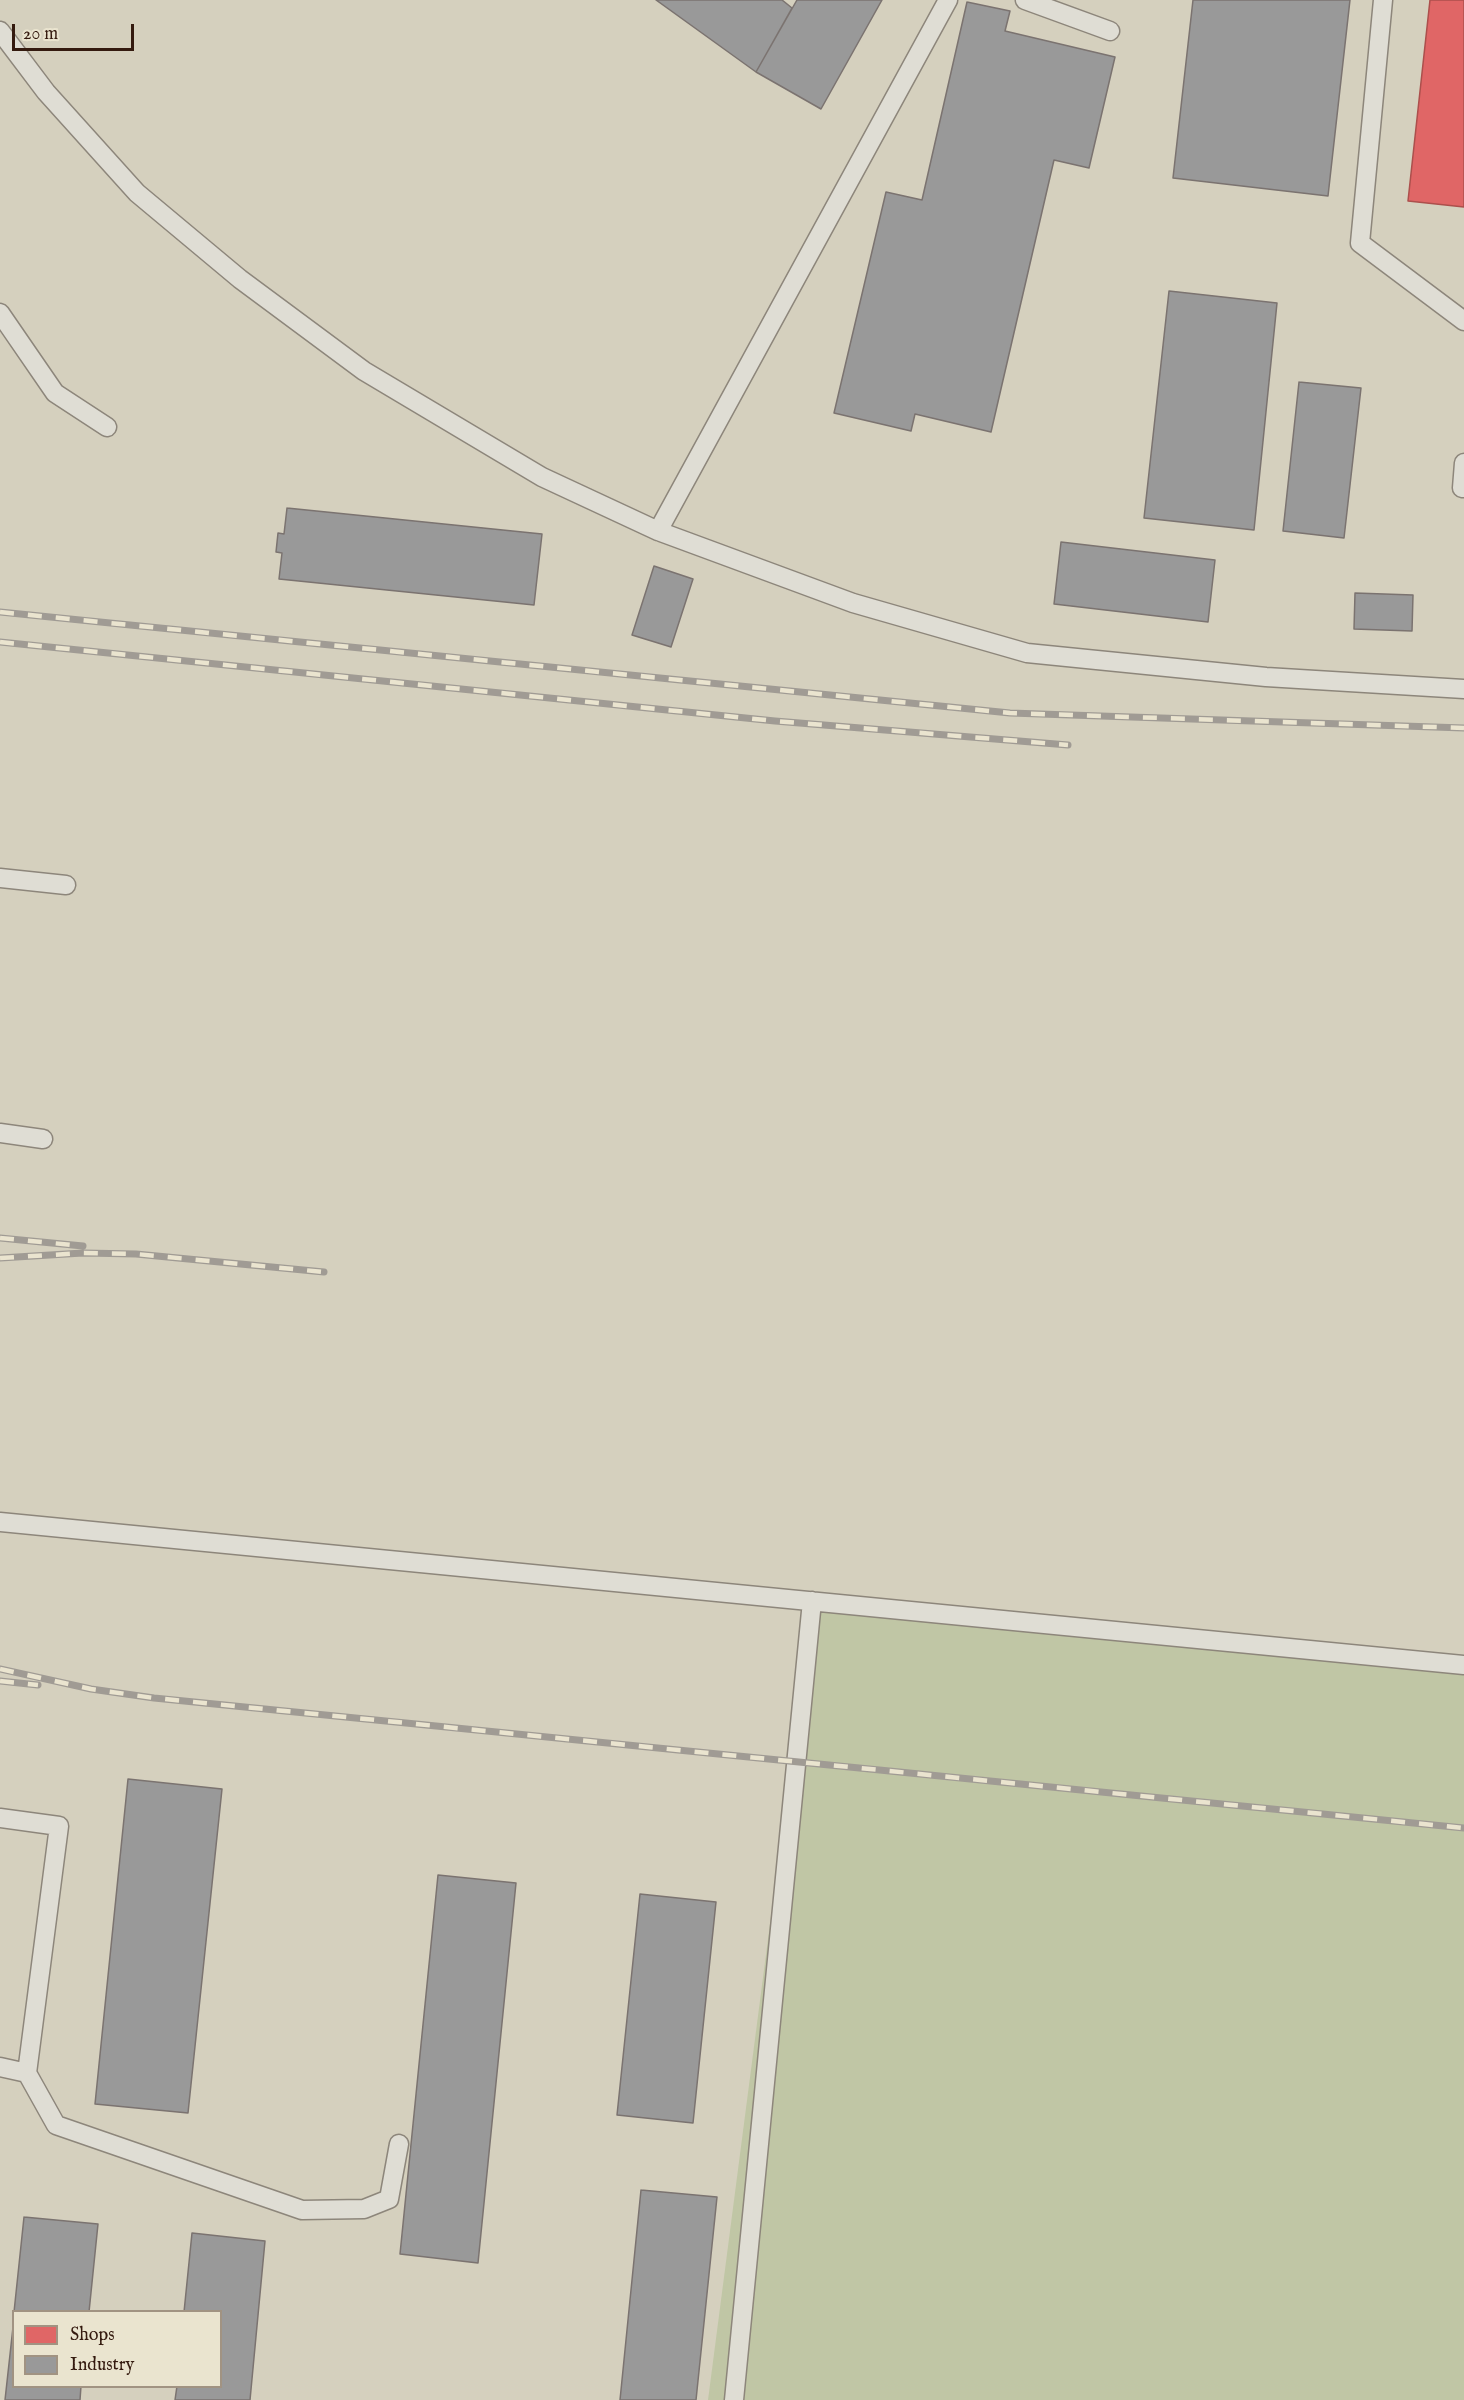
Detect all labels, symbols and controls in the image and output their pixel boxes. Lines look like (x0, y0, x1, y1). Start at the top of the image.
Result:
scale bar (15, 12, 136, 50)
text: 20 m (23, 23, 58, 46)
legend (12, 2310, 222, 2388)
text: Shops (70, 2324, 115, 2347)
text: Industry (70, 2354, 134, 2377)

